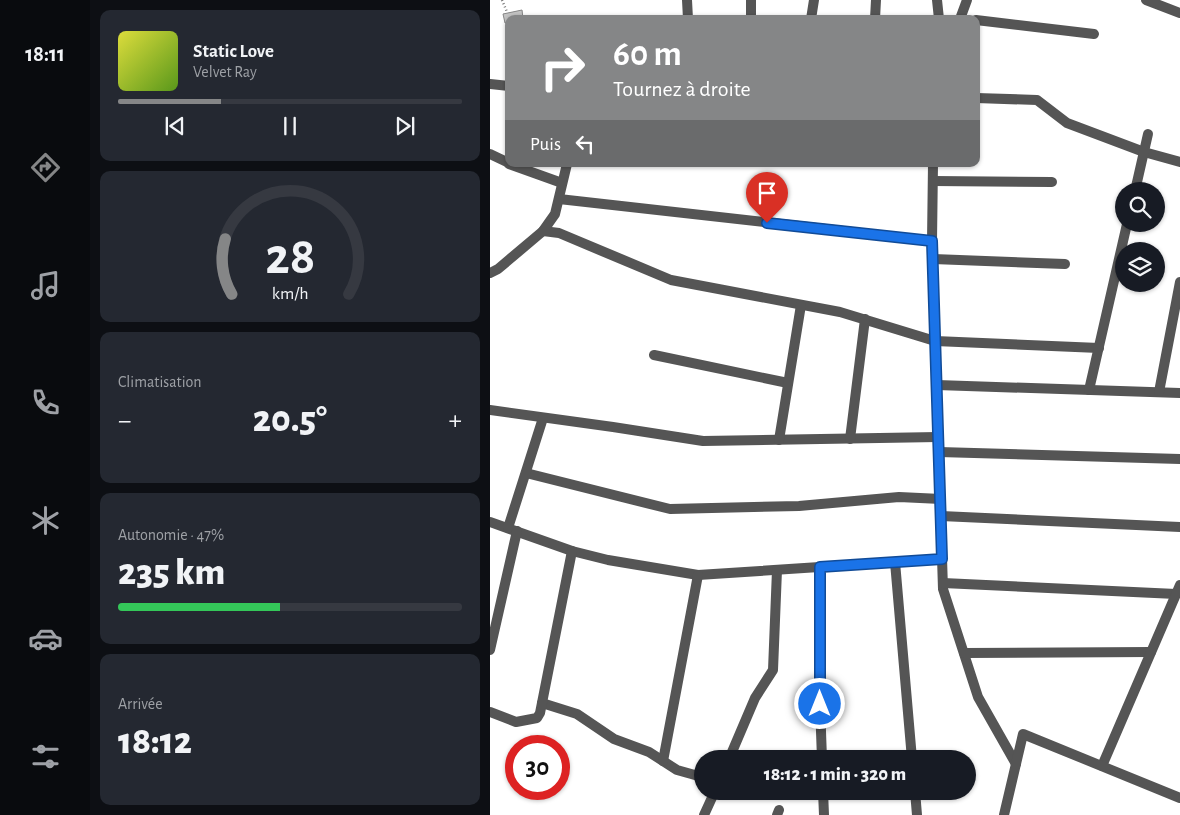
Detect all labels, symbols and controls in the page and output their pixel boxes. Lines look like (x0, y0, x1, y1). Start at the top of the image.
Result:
icon: right (530, 35, 595, 100)
text: 60 m (613, 37, 682, 72)
text: Static Love (193, 42, 274, 61)
text: 18:11 (25, 43, 65, 65)
text: Velvet Ray (193, 64, 257, 80)
text: Tournez à droite (613, 78, 751, 100)
icon: previous (161, 112, 189, 140)
icon: pause (276, 112, 304, 140)
icon: next (391, 112, 419, 140)
icon: left (571, 130, 599, 158)
text: Puis (530, 135, 561, 154)
icon: directions (28, 150, 63, 185)
pin (746, 172, 788, 223)
icon: arrive (753, 179, 781, 207)
map controls (1115, 182, 1165, 292)
button: search (1115, 182, 1165, 232)
text: 28 (265, 231, 315, 283)
button: layers (1115, 242, 1165, 292)
icon: music (28, 268, 63, 303)
text: km/h (272, 285, 308, 303)
text: Climatisation (118, 374, 202, 390)
icon: phone (28, 385, 63, 420)
text: 20.5° (253, 401, 327, 439)
text: − (118, 407, 131, 435)
text: + (449, 407, 462, 435)
icon: climate (28, 503, 63, 538)
text: Autonomie · 47% (118, 527, 224, 543)
text: 235 km (118, 554, 225, 592)
icon: car (28, 621, 63, 656)
position arrow (793, 677, 845, 729)
text: Arrivée (118, 696, 163, 712)
text: 18:12 (118, 723, 192, 761)
speed limit sign: 30 (505, 735, 570, 800)
icon: filters (28, 739, 63, 774)
text: 18:12 · 1 min · 320 m (764, 765, 906, 784)

